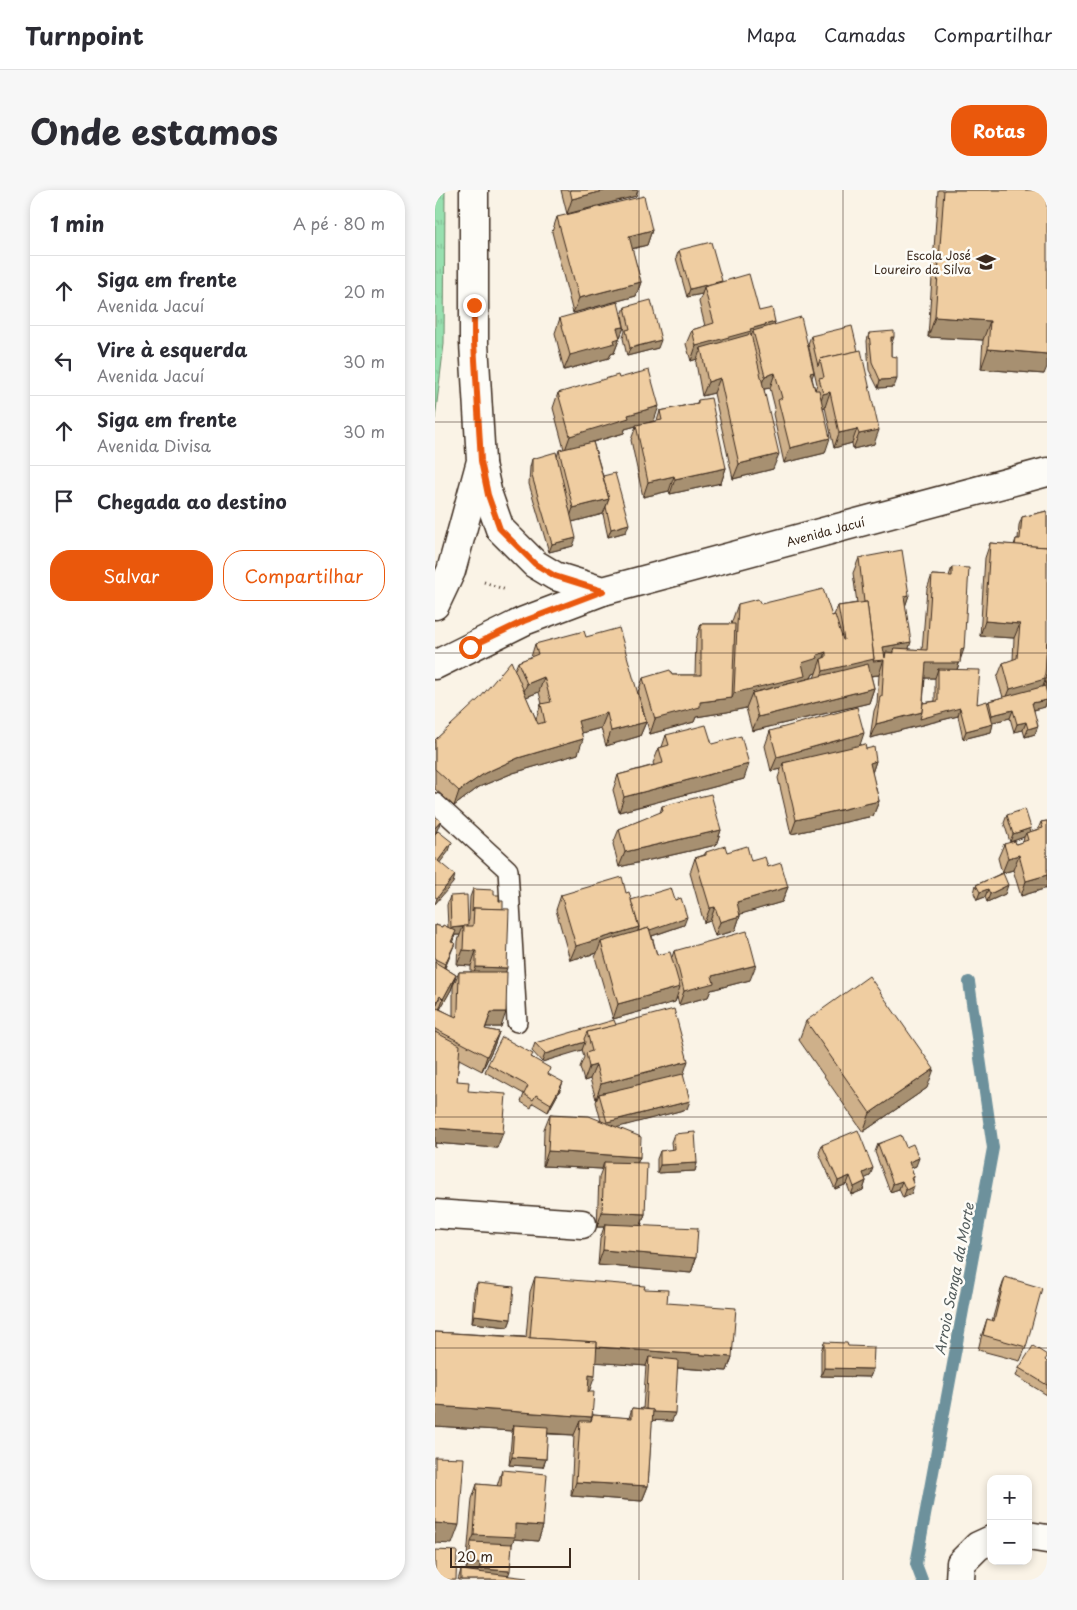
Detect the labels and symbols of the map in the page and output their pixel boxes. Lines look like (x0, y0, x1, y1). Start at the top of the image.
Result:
place label: Escola José Loureiro da Silva (874, 246, 972, 278)
school or university icon: Escola José Loureiro da Silva (975, 251, 997, 273)
route end (463, 294, 486, 317)
street label: Avenida Jacuí (784, 512, 867, 551)
route start (459, 636, 482, 659)
water label: Arroio Sanga da Morte (929, 1200, 979, 1357)
scale bar (450, 1545, 571, 1568)

